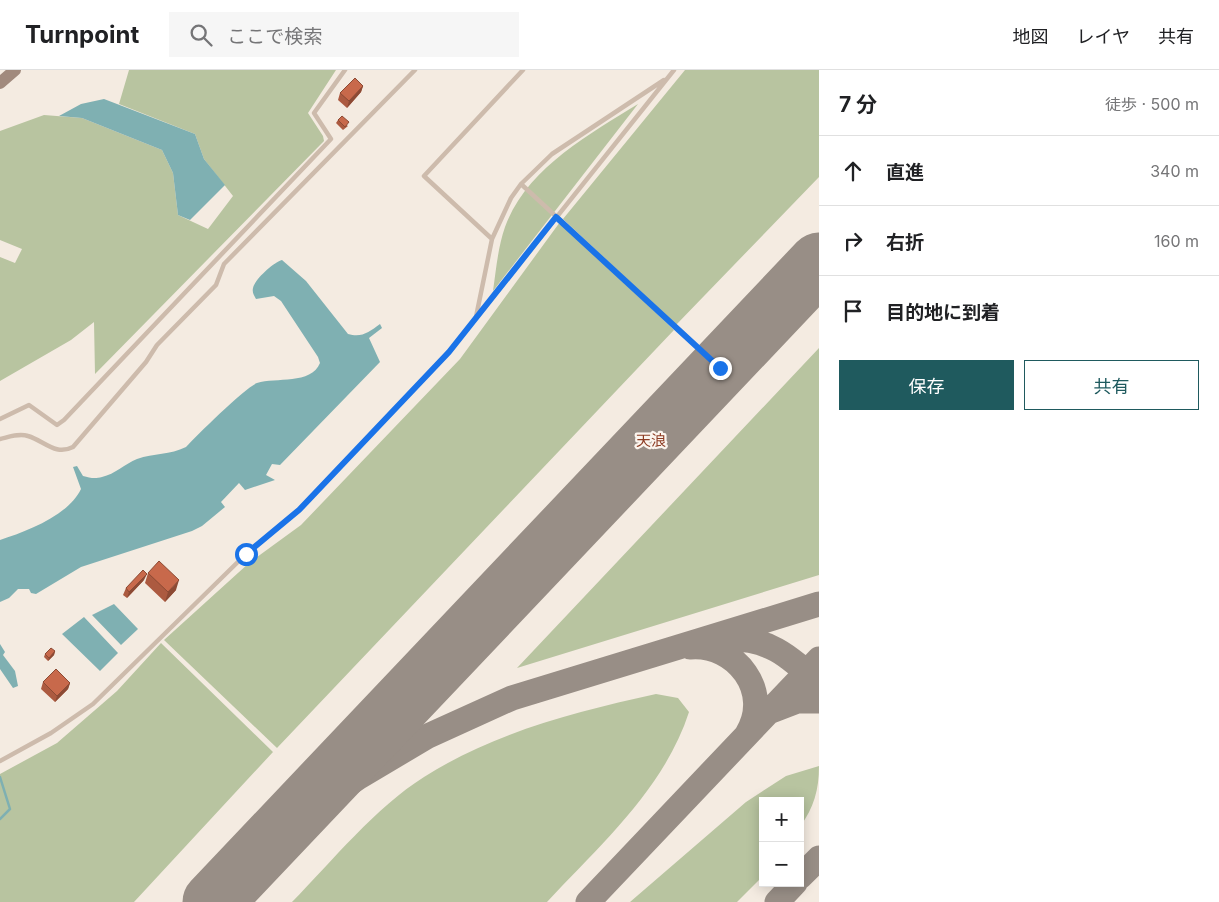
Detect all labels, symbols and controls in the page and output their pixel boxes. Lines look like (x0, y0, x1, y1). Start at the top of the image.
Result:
search box (169, 12, 519, 57)
text: Turnpoint (25, 20, 139, 49)
icon: search (187, 21, 215, 49)
text: ここで検索 (227, 25, 322, 48)
text: 地図 (1013, 26, 1049, 47)
text: レイヤ (1077, 26, 1130, 47)
text: 共有 (1158, 26, 1194, 47)
text: 7 分 (839, 92, 877, 117)
text: 徒歩 · 500 m (1105, 94, 1199, 114)
icon: ahead (839, 157, 867, 185)
text: 直進 (886, 161, 924, 184)
text: 340 m (1150, 161, 1199, 181)
icon: right (839, 227, 867, 255)
text: 右折 (886, 231, 924, 254)
text: 160 m (1154, 231, 1199, 251)
icon: arrive (839, 297, 867, 325)
text: 目的地に到着 (886, 301, 1000, 324)
route end (709, 357, 732, 380)
button: 保存 (839, 360, 1014, 410)
button: 共有 (1024, 360, 1199, 410)
district label: 天浪 (636, 431, 666, 450)
route start (235, 543, 258, 566)
map controls (759, 797, 804, 887)
button: + (759, 797, 804, 842)
button: − (759, 842, 804, 887)

